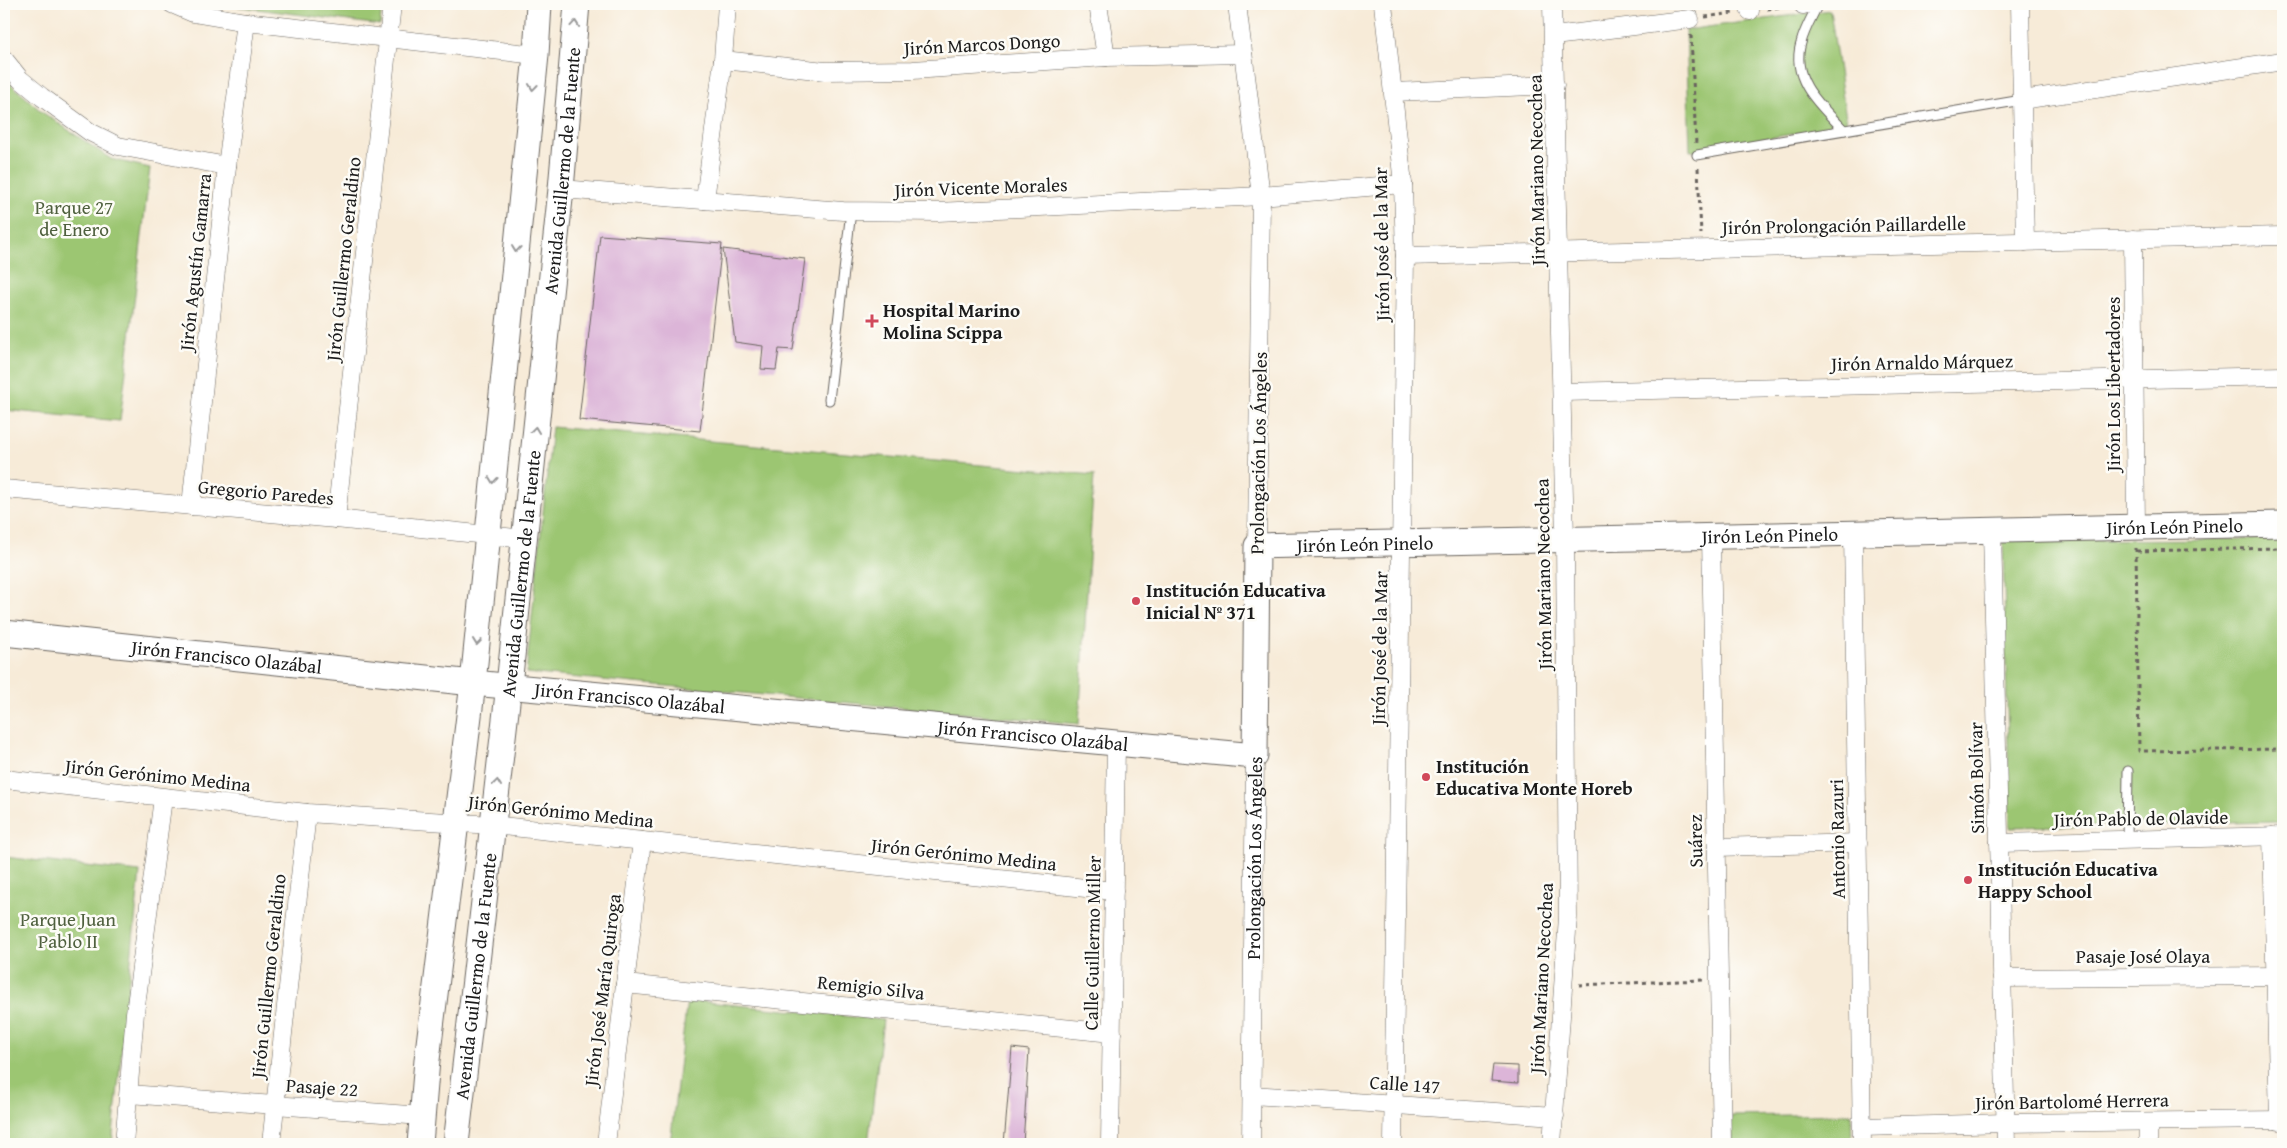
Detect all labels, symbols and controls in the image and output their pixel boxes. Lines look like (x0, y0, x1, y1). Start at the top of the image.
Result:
one-way arrow (569, 20, 580, 28)
street label: Jirón Marcos Dongo (901, 26, 1061, 62)
street label: Avenida Guillermo de la Fuente (536, 46, 587, 296)
street label: Jirón Mariano Necochea (1520, 74, 1552, 268)
one-way arrow (528, 84, 539, 92)
street label: Jirón Guillermo Geraldino (318, 155, 368, 365)
street label: Jirón José de la Mar (1366, 167, 1396, 323)
street label: Jirón Vicente Morales (892, 170, 1068, 204)
street label: Jirón Agustín Gamarra (172, 172, 218, 354)
park label: Parque 27 de Enero (35, 193, 113, 243)
street label: Jirón Prolongación Paillardelle (1720, 209, 1966, 241)
one-way arrow (511, 245, 522, 253)
place label: Hospital Marino Molina Scippa (883, 296, 1020, 346)
street label: Jirón Los Libertadores (2099, 296, 2127, 474)
marker: Hospital Marino Molina Scippa (865, 314, 879, 328)
street label: Jirón Arnaldo Márquez (1829, 346, 2013, 378)
street label: Prolongación Los Ángeles (1242, 351, 1274, 555)
one-way arrow (529, 426, 540, 434)
street label: Avenida Guillermo de la Fuente (494, 449, 548, 699)
street label: Gregorio Paredes (197, 472, 335, 512)
one-way arrow (488, 477, 499, 485)
street label: Jirón Mariano Necochea (1527, 478, 1559, 672)
street label: Jirón León Pinelo (2104, 511, 2243, 542)
street label: Jirón León Pinelo (1699, 520, 1838, 551)
street label: Jirón León Pinelo (1294, 528, 1434, 559)
street label: Jirón José de la Mar (1364, 571, 1394, 727)
place label: Institución Educativa Inicial Nº 371 (1146, 576, 1326, 626)
marker: Institución Educativa Inicial Nº 371 (1130, 595, 1142, 607)
street label: Jirón Francisco Olazábal (128, 632, 323, 681)
one-way arrow (471, 638, 482, 646)
street label: Jirón Francisco Olazábal (531, 675, 726, 720)
street label: Jirón Francisco Olazábal (934, 712, 1129, 758)
street label: Simón Bolívar (1961, 722, 1991, 834)
street label: Jirón Gerónimo Medina (62, 751, 252, 799)
place label: Institución Educativa Monte Horeb (1436, 752, 1633, 802)
street label: Prolongación Los Ángeles (1239, 756, 1269, 960)
marker: Institución Educativa Monte Horeb (1420, 771, 1432, 783)
one-way arrow (491, 779, 502, 787)
street label: Antonio Razuri (1822, 779, 1852, 899)
street label: Jirón Gerónimo Medina (465, 787, 655, 835)
street label: Jirón Pablo de Olavide (2051, 802, 2229, 834)
street label: Suárez (1681, 814, 1709, 868)
street label: Jirón Gerónimo Medina (868, 830, 1058, 878)
street label: Avenida Guillermo de la Fuente (447, 851, 504, 1101)
street label: Calle Guillermo Miller (1076, 855, 1108, 1031)
place label: Institución Educativa Happy School (1978, 855, 2158, 905)
street label: Jirón Guillermo Geraldino (243, 872, 293, 1082)
marker: Institución Educativa Happy School (1962, 874, 1974, 886)
street label: Jirón Mariano Necochea (1522, 882, 1560, 1076)
street label: Jirón José María Quiroga (576, 892, 628, 1090)
park label: Parque Juan Pablo II (20, 905, 116, 955)
street label: Pasaje José Olaya (2076, 942, 2210, 970)
street label: Remigio Silva (816, 967, 926, 1007)
street label: Calle 147 (1369, 1068, 1441, 1100)
street label: Pasaje 22 (285, 1071, 359, 1103)
street label: Jirón Bartolomé Herrera (1973, 1085, 2169, 1117)

